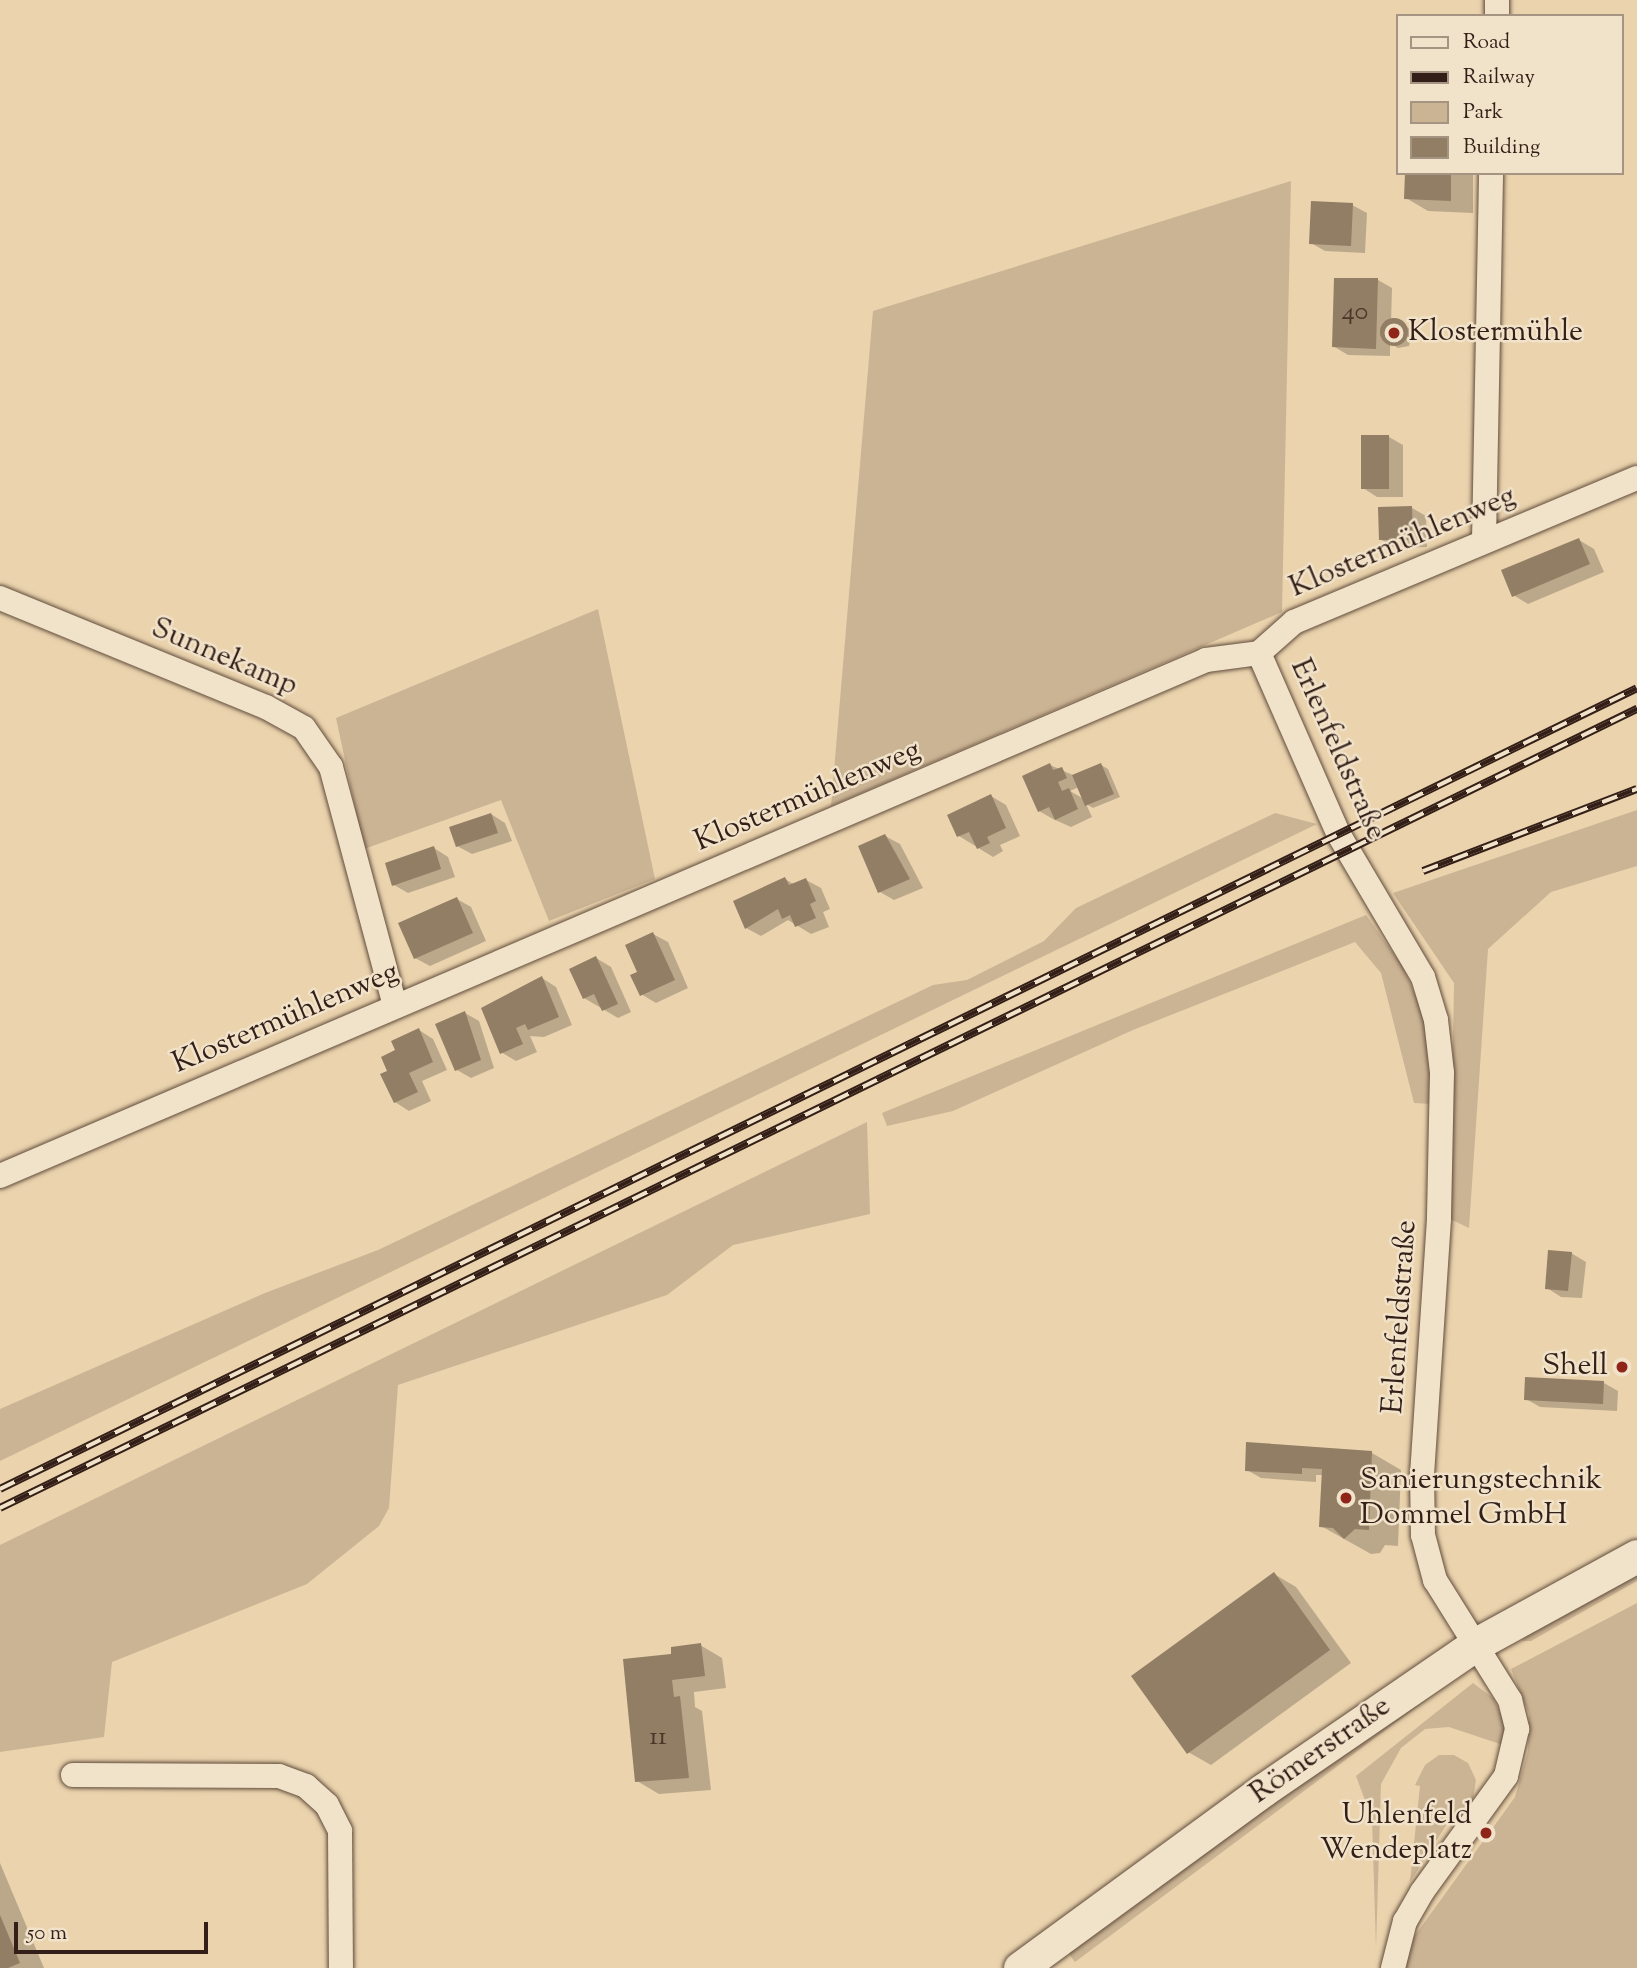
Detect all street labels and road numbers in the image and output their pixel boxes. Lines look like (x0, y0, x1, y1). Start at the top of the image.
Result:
street label: Klostermühlenweg (1285, 479, 1521, 607)
street label: Sunnekamp (145, 611, 303, 705)
street label: Erlenfeldstraße (1281, 654, 1393, 846)
street label: Klostermühlenweg (690, 733, 926, 861)
street label: Klostermühlenweg (168, 955, 404, 1083)
street label: Erlenfeldstraße (1376, 1219, 1426, 1415)
street label: Römerstraße (1244, 1689, 1398, 1813)

